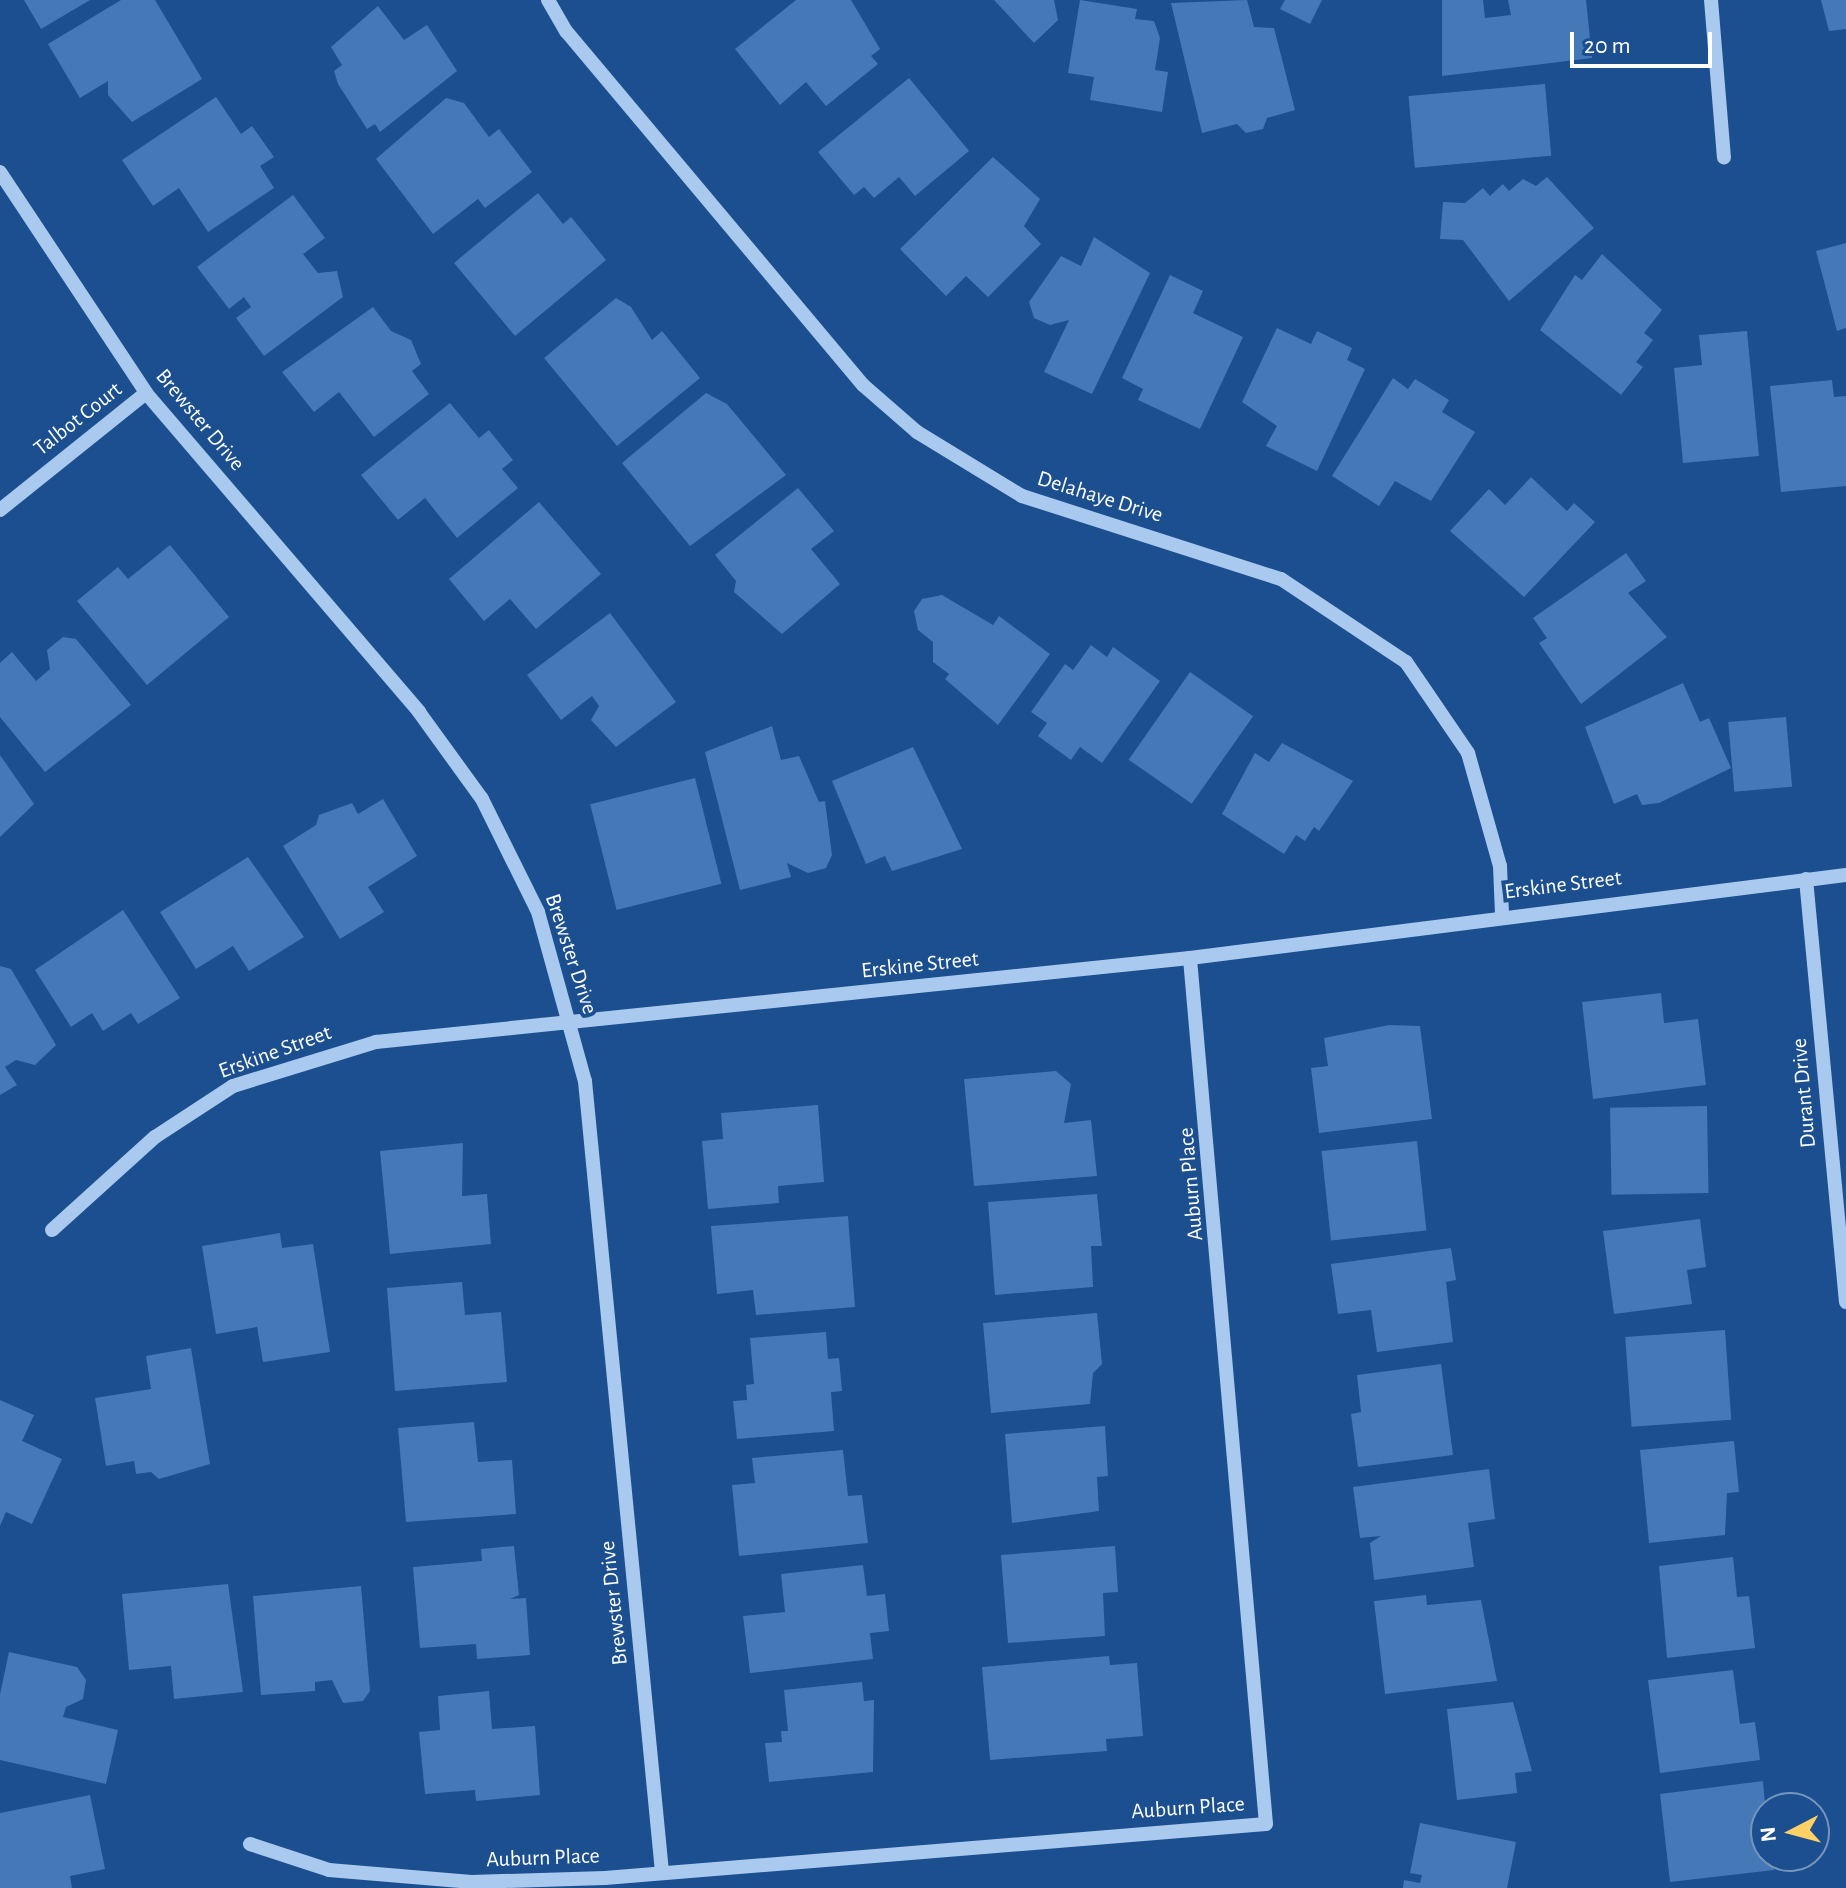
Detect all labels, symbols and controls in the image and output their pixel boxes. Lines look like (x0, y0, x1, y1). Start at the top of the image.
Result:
scale bar (1574, 16, 1716, 66)
text: 20 m (1584, 34, 1631, 58)
street label: Brewster Drive (150, 364, 250, 476)
street label: Talbot Court (29, 376, 127, 462)
street label: Delahaye Drive (1034, 465, 1166, 529)
street label: Erskine Street (1503, 865, 1623, 905)
street label: Brewster Drive (539, 890, 603, 1018)
street label: Erskine Street (860, 946, 980, 984)
street label: Erskine Street (215, 1019, 335, 1085)
street label: Durant Drive (1786, 1037, 1822, 1149)
street label: Auburn Place (1173, 1126, 1209, 1242)
street label: Brewster Drive (594, 1539, 634, 1667)
street label: Auburn Place (1130, 1791, 1246, 1825)
north arrow (1750, 1792, 1830, 1872)
text: N (1756, 1826, 1780, 1843)
street label: Auburn Place (486, 1843, 600, 1873)

